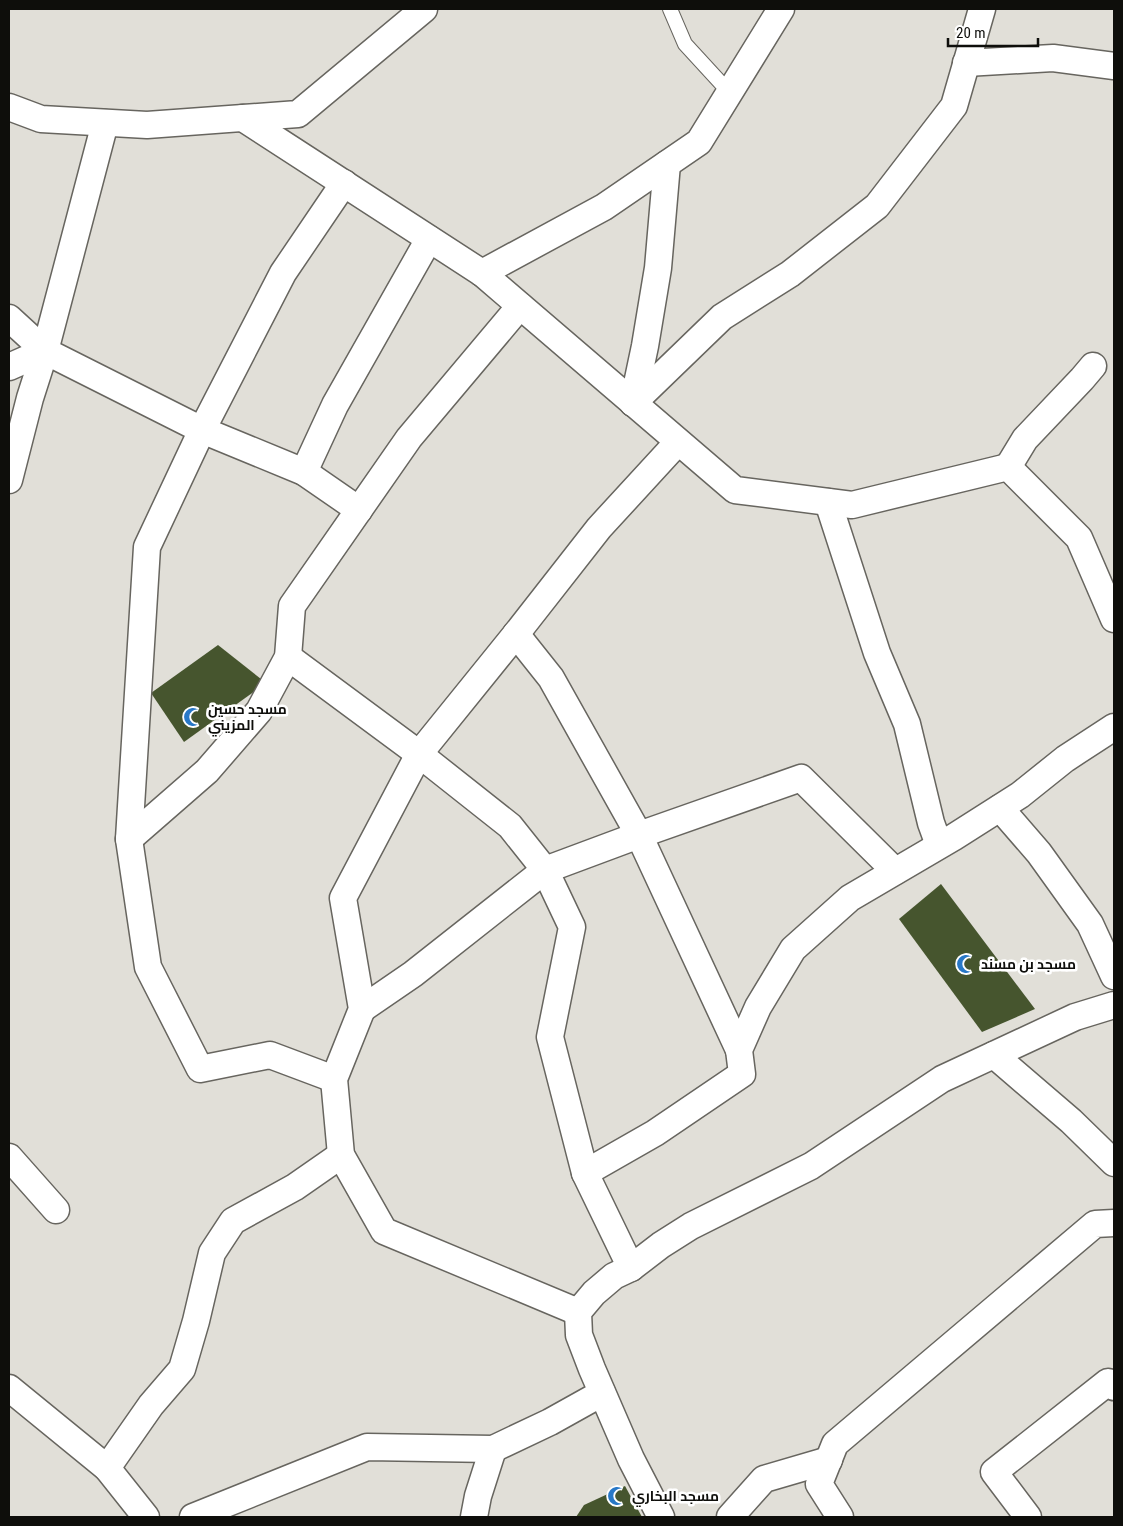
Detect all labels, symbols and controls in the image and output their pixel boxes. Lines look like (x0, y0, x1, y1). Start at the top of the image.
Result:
scale bar (948, 15, 1038, 47)
text: 20 m (956, 24, 986, 42)
place label: مسجد حسين المزيني (208, 701, 287, 737)
mosque icon: مسجد حسين المزيني (182, 706, 204, 728)
mosque icon: مسجد بن مسند (955, 953, 977, 975)
place label: مسجد بن مسند (981, 956, 1076, 973)
mosque icon: مسجد البخاري (606, 1485, 628, 1507)
place label: مسجد البخاري (632, 1488, 719, 1507)

